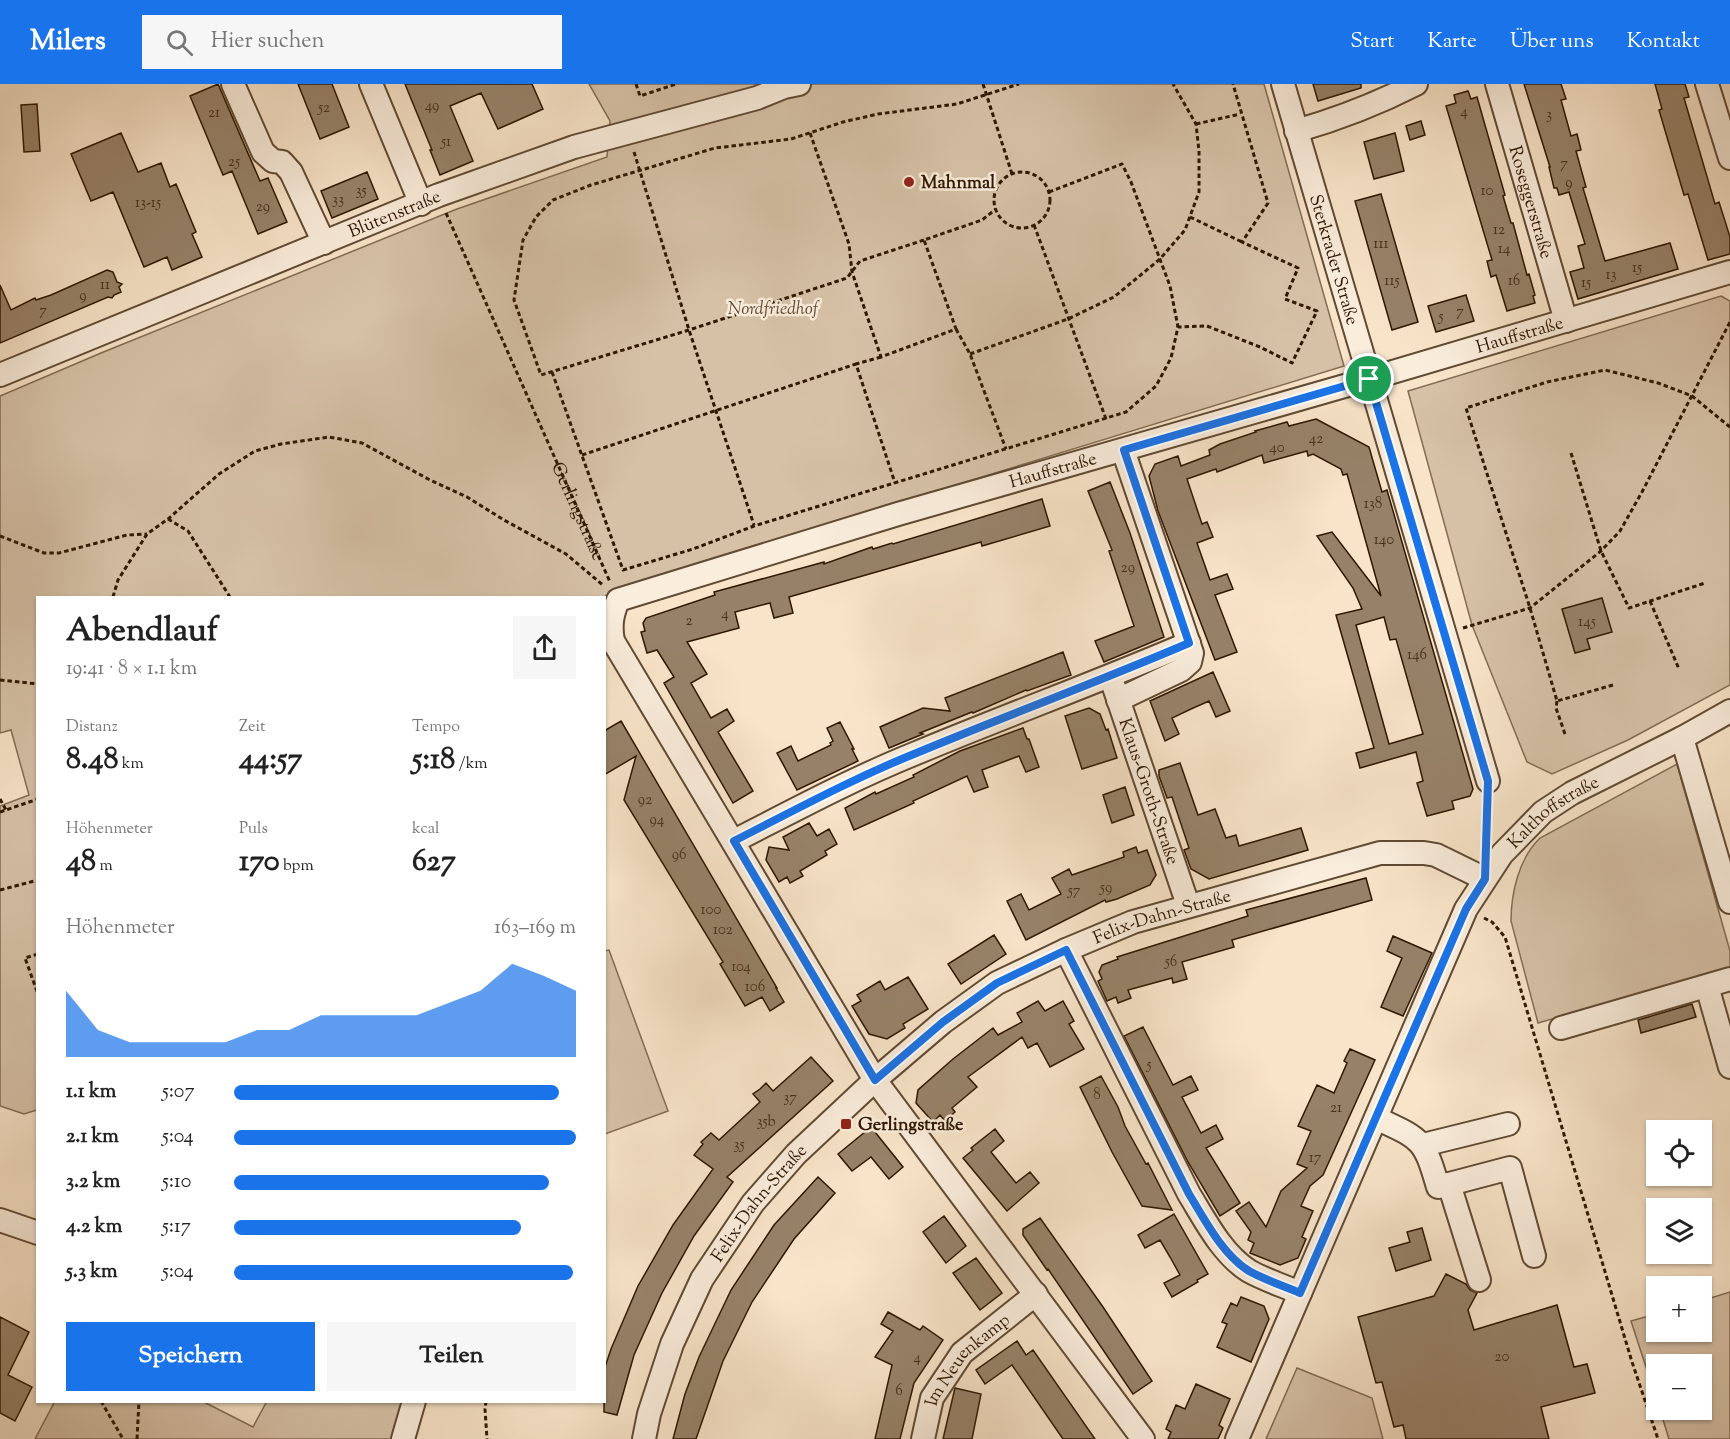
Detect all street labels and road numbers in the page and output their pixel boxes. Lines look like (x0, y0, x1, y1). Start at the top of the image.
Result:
street label: Roseggerstraße (1501, 143, 1558, 262)
street label: Blütenstraße (345, 185, 445, 246)
street label: Sterkrader Straße (1301, 192, 1364, 329)
street label: Hauffstraße (1473, 311, 1567, 362)
street label: Hauffstraße (1006, 447, 1100, 496)
street label: Gerlingstraße (543, 458, 610, 565)
street label: Klaus-Groth-Straße (1110, 715, 1184, 869)
street label: Kalthoffstraße (1503, 770, 1604, 856)
street label: Felix-Dahn-Straße (1089, 884, 1234, 952)
street label: Felix-Dahn-Straße (706, 1139, 814, 1268)
street label: Im Neuenkamp (920, 1308, 1016, 1409)

